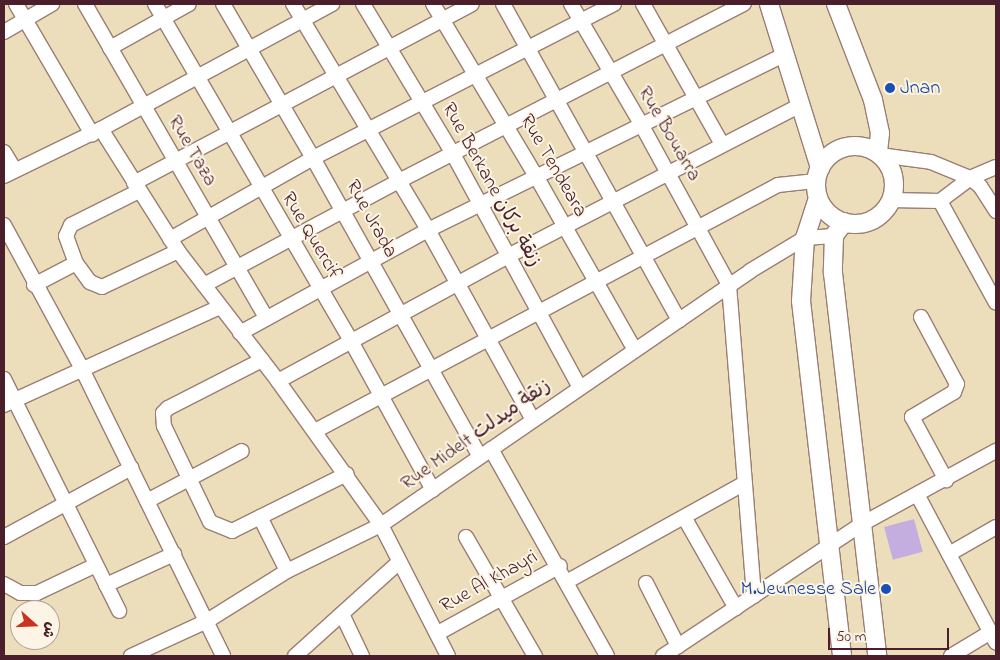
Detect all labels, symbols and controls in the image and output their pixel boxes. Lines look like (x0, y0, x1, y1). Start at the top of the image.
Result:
place label: Jnan (900, 76, 940, 100)
street label: Rue Bouarra (632, 82, 706, 186)
marker: Jnan (884, 82, 896, 94)
street label: Rue Berkane زنقة بركان (436, 99, 546, 271)
street label: Rue Tendeara (514, 110, 592, 222)
street label: Rue Taza (162, 111, 222, 191)
street label: Rue Jrada (340, 176, 402, 262)
street label: Rue Quercif (276, 188, 346, 284)
street label: Rue Midelt زنقة ميدلت (396, 374, 556, 496)
street label: Rue Al Khayri (436, 545, 542, 619)
place label: M.Jeunesse Sale (741, 577, 876, 601)
marker: M.Jeunesse Sale (880, 583, 892, 595)
north arrow (10, 600, 60, 650)
scale bar (830, 618, 951, 650)
text: ش (36, 619, 61, 641)
text: 50 m (836, 626, 866, 648)

